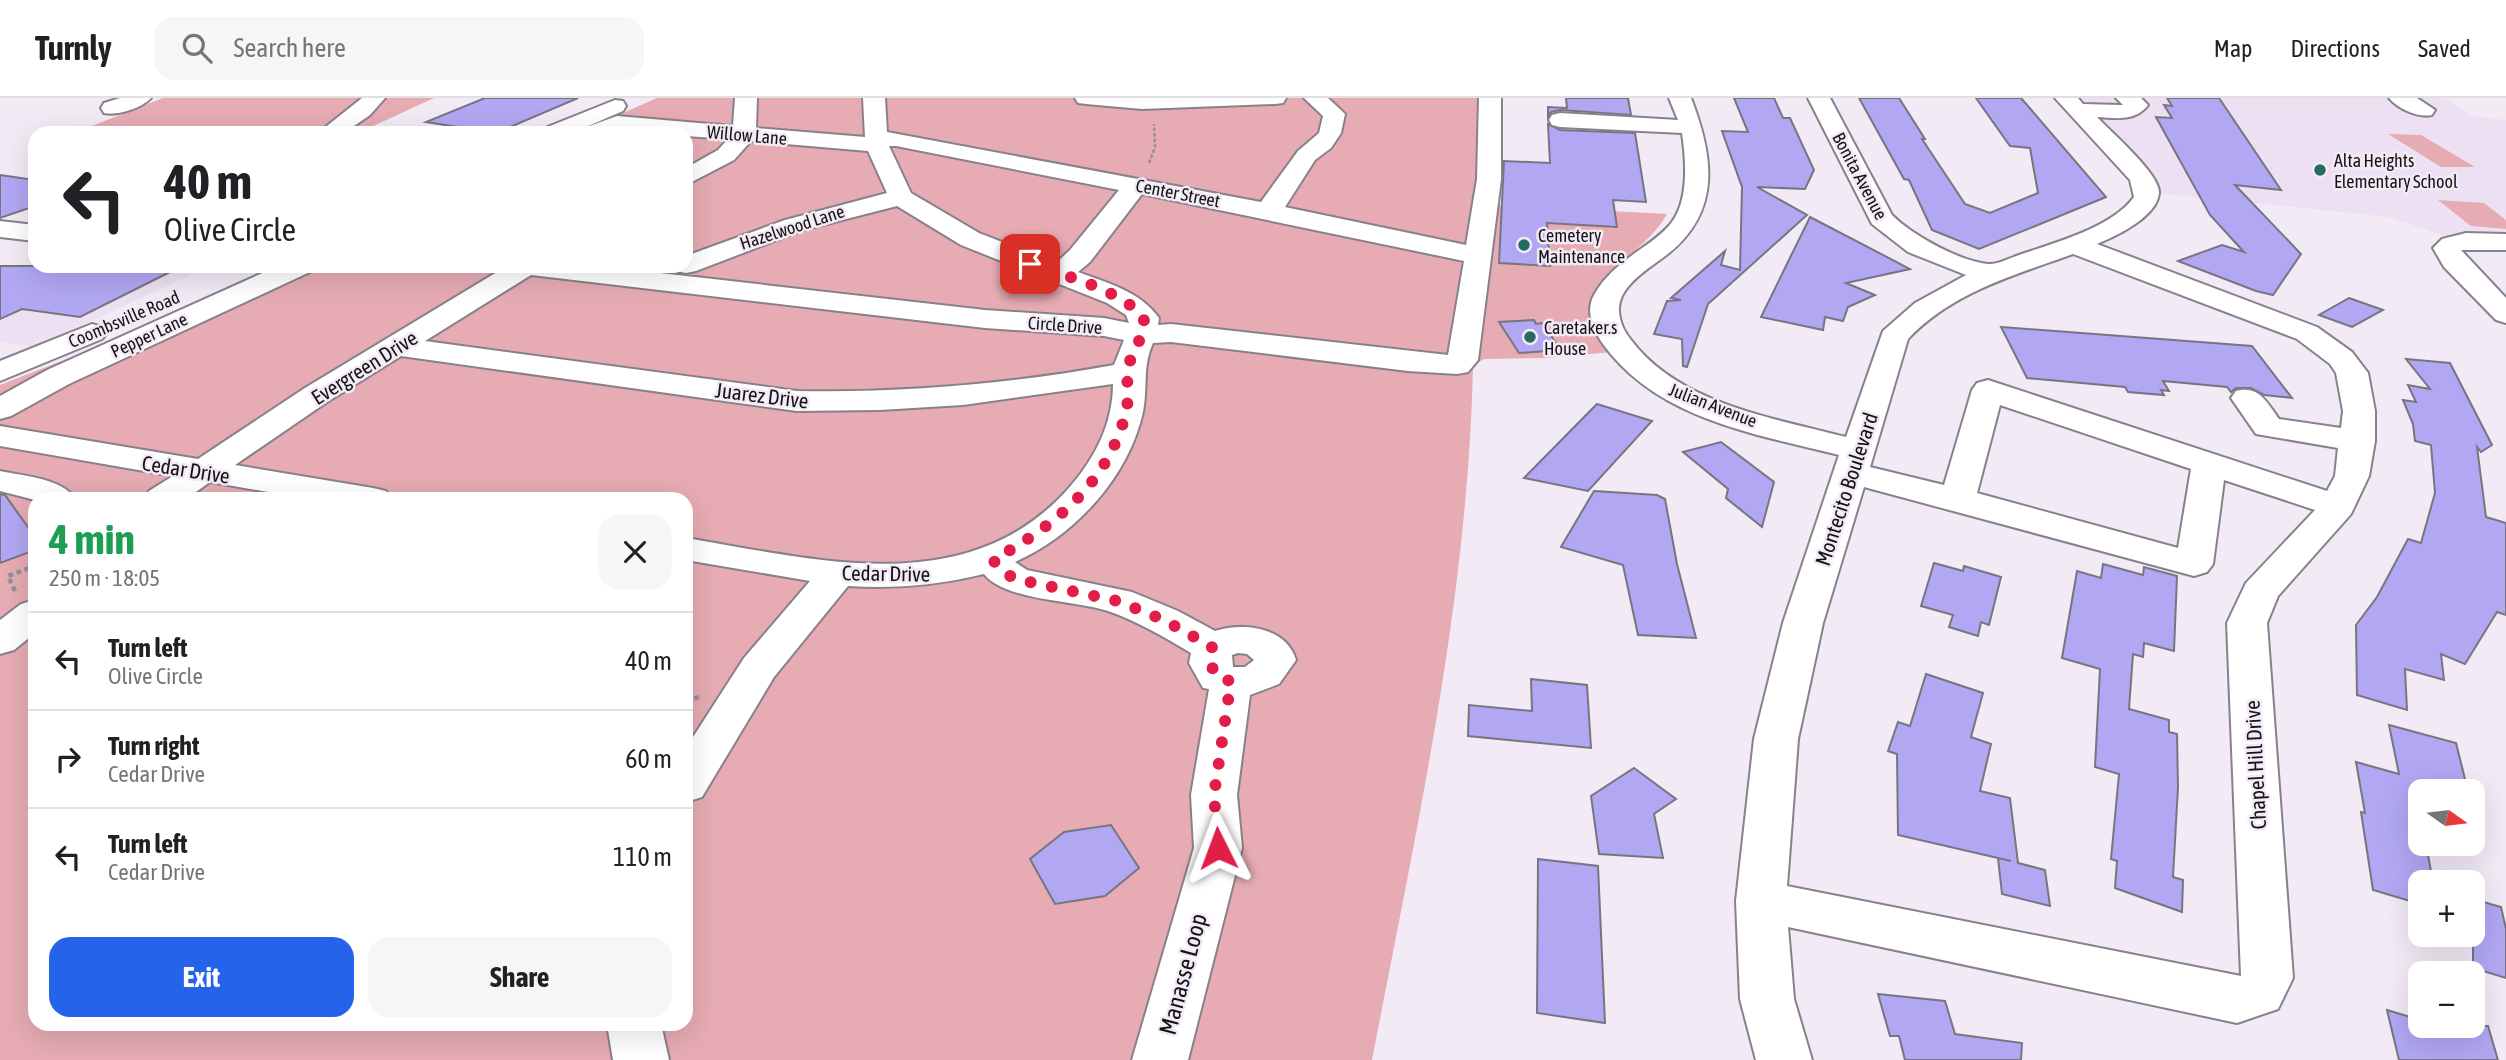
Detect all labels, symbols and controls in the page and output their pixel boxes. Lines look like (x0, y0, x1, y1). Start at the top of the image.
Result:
search box (154, 17, 644, 80)
text: Turnly (35, 29, 112, 67)
icon: search (178, 29, 216, 67)
text: Search here (234, 33, 346, 63)
text: Map (2214, 35, 2252, 62)
text: Directions (2290, 35, 2380, 62)
text: Saved (2418, 35, 2471, 62)
street label: Willow Lane (706, 121, 788, 149)
street label: Bonita Avenue (1828, 129, 1892, 223)
place label: Alta Heights Elementary School (2334, 150, 2458, 192)
text: 40 m (164, 153, 252, 209)
icon: left (49, 154, 140, 245)
marker: Alta Heights Elementary School (2312, 162, 2328, 178)
street label: Center Street (1134, 175, 1222, 211)
street label: Hazelwood Lane (737, 200, 847, 254)
text: Olive Circle (164, 211, 296, 248)
place label: Cemetery Maintenance (1538, 225, 1625, 267)
pin (1000, 234, 1060, 294)
marker: Cemetery Maintenance (1516, 237, 1532, 253)
icon: arrive (1011, 245, 1049, 283)
street label: Coombsville Road (65, 286, 183, 352)
street label: Pepper Lane (107, 308, 191, 362)
street label: Circle Drive (1027, 312, 1103, 338)
place label: Caretaker.s House (1544, 317, 1617, 359)
street label: Evergreen Drive (307, 325, 421, 409)
marker: Caretaker.s House (1522, 329, 1538, 345)
street label: Juarez Drive (714, 377, 810, 413)
street label: Julian Avenue (1666, 379, 1760, 431)
street label: Montecito Boulevard (1810, 409, 1882, 569)
street label: Cedar Drive (140, 450, 232, 488)
text: 4 min (49, 515, 135, 563)
button: close (598, 515, 672, 589)
street label: Cedar Drive (842, 560, 930, 586)
text: 250 m · 18:05 (49, 565, 160, 591)
text: Turn left (108, 633, 188, 663)
icon: left (49, 642, 87, 680)
text: 40 m (625, 646, 672, 676)
text: Olive Circle (108, 663, 203, 689)
street label: Chapel Hill Drive (2240, 700, 2270, 830)
text: Turn right (108, 731, 199, 761)
icon: right (49, 740, 87, 778)
text: 60 m (625, 744, 672, 774)
text: Cedar Drive (108, 761, 205, 787)
north arrow (2408, 779, 2485, 856)
map controls (2408, 779, 2485, 1038)
position arrow (1181, 811, 1255, 885)
text: Turn left (108, 829, 188, 859)
icon: left (49, 838, 87, 876)
text: 110 m (613, 842, 672, 872)
text: Cedar Drive (108, 859, 205, 885)
button: + (2408, 870, 2485, 947)
street label: Manasse Loop (1154, 910, 1212, 1038)
button: Exit (49, 937, 354, 1017)
button: Share (368, 937, 672, 1017)
button: − (2408, 961, 2485, 1038)

